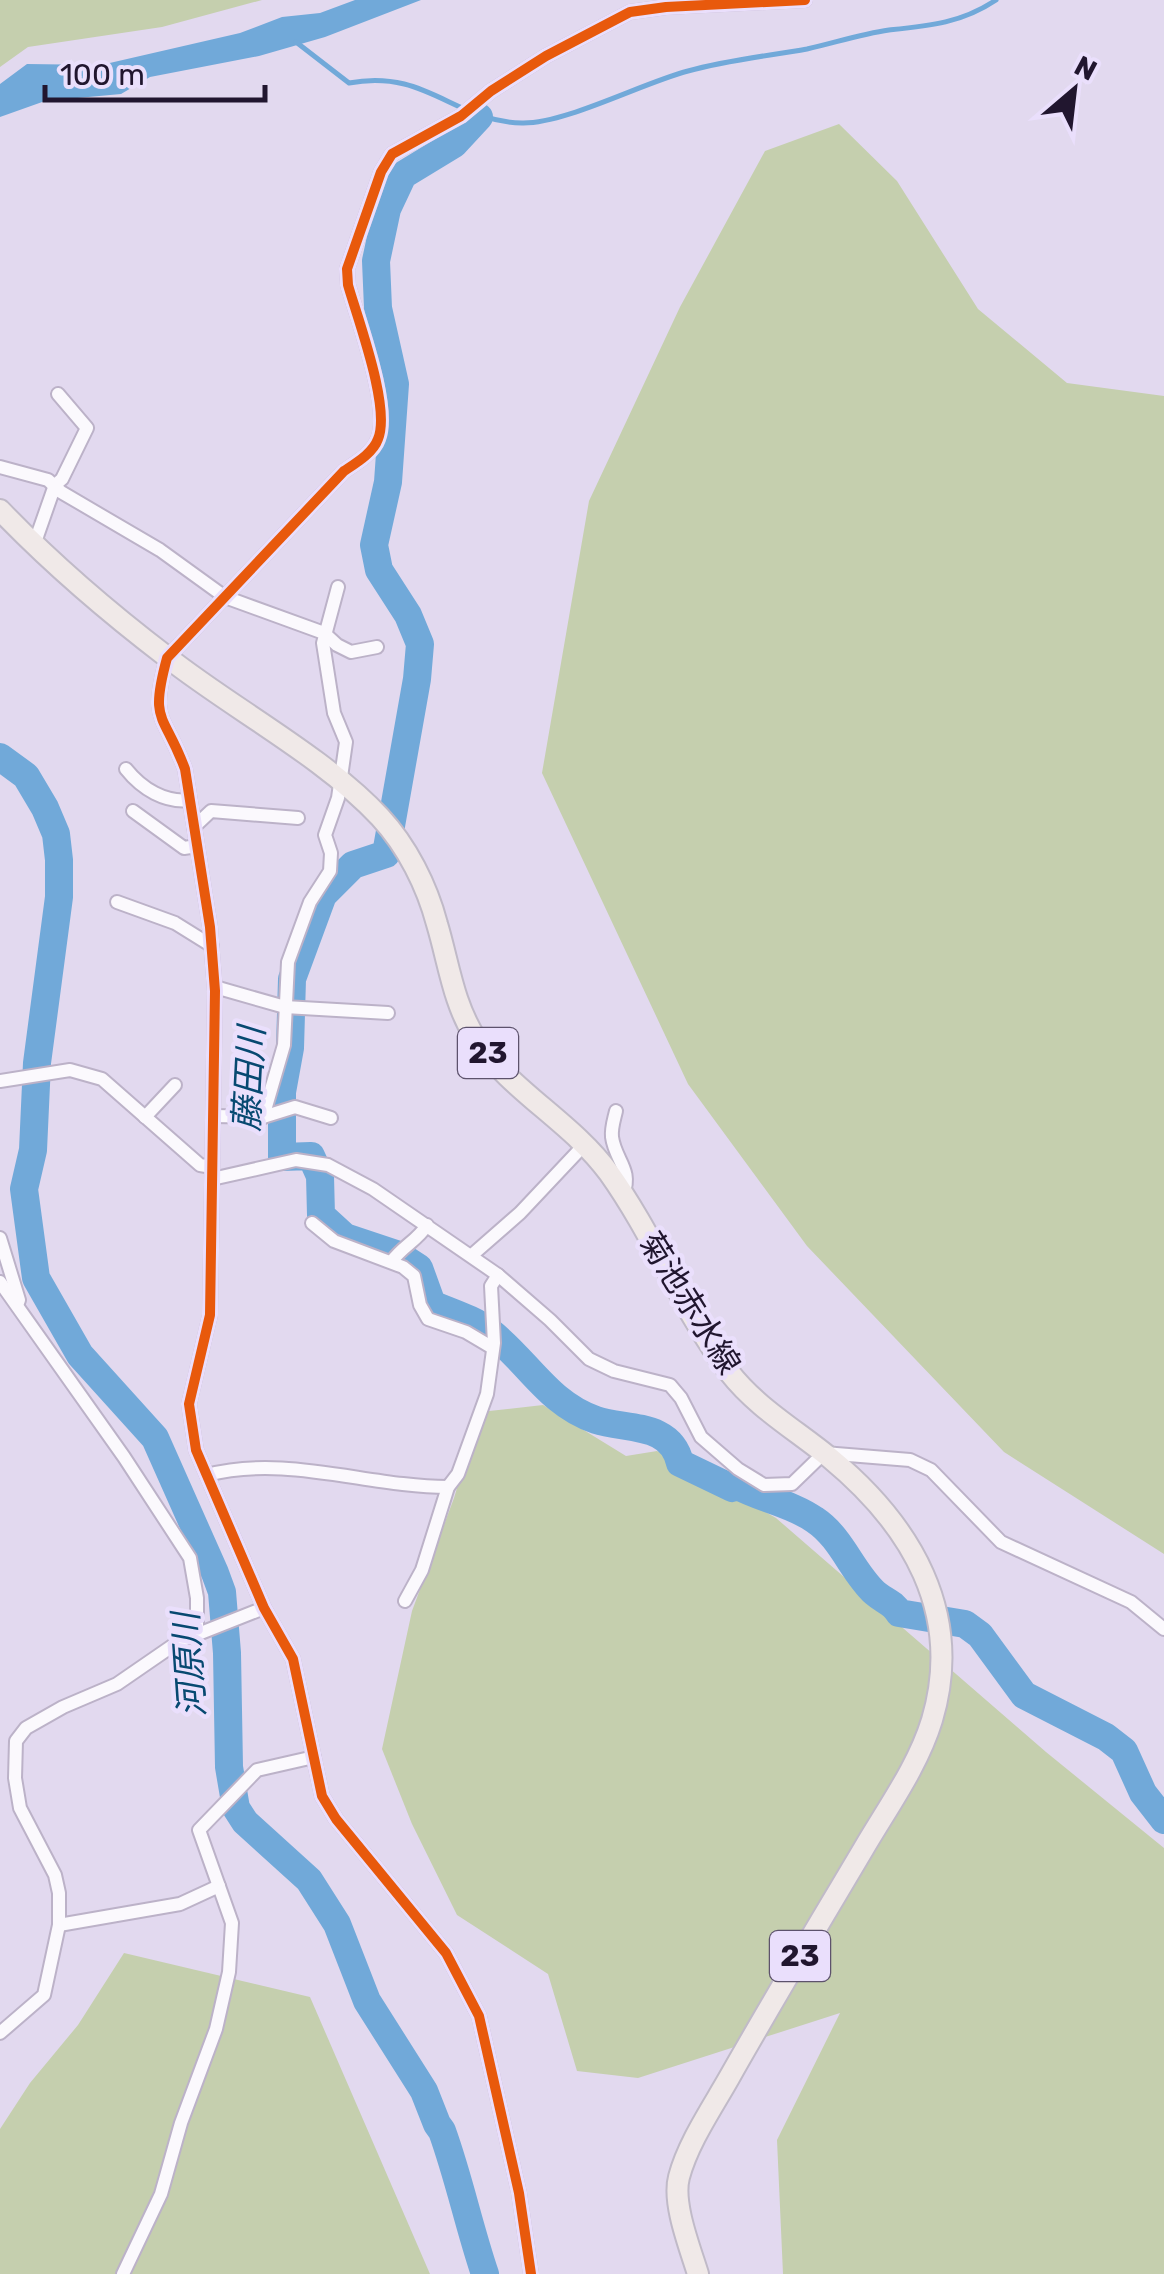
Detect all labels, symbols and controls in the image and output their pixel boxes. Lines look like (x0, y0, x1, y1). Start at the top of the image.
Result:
scale bar (45, 40, 265, 102)
north arrow (1024, 40, 1124, 140)
text: N (1069, 49, 1102, 88)
text: 100 m (60, 57, 145, 93)
water label: 藤田川 (225, 1021, 273, 1133)
road number: 23 (458, 1028, 518, 1078)
street label: 菊池赤水線 (631, 1225, 749, 1381)
water label: 河原川 (164, 1607, 214, 1719)
road number: 23 (770, 1931, 830, 1981)

